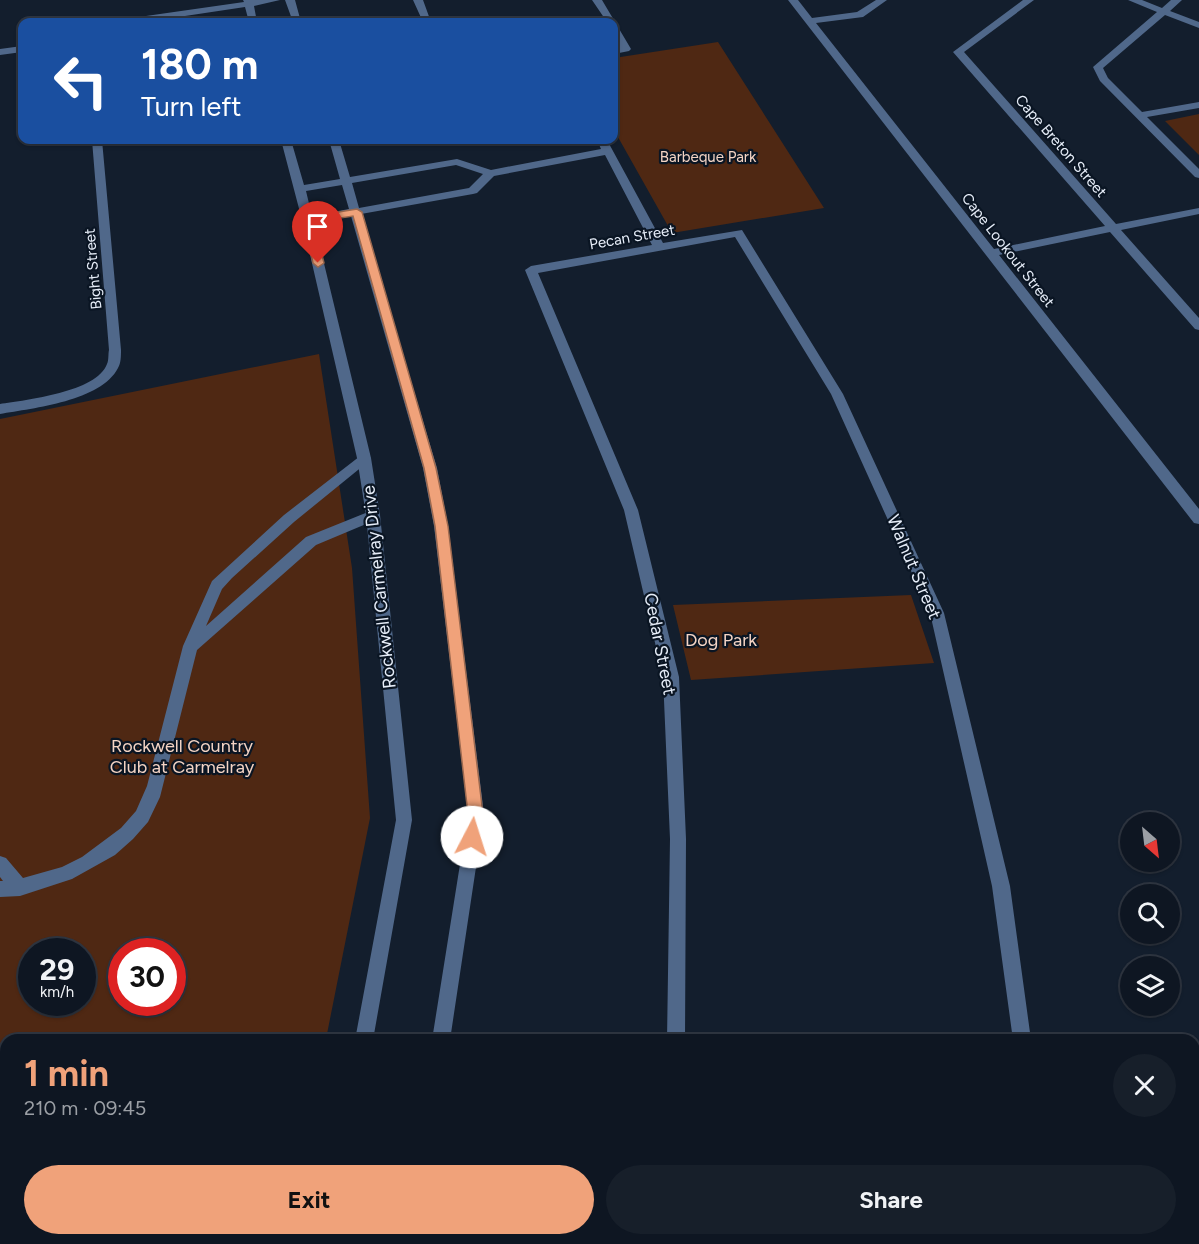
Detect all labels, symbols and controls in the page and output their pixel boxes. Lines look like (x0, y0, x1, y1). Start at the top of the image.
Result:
text: 180 m (141, 39, 258, 90)
icon: left (42, 42, 120, 120)
text: Turn left (141, 90, 241, 123)
street label: Cape Breton Street (1012, 91, 1111, 201)
park label: Barbeque Park (660, 148, 757, 166)
street label: Cape Lookout Street (958, 189, 1058, 311)
pin (292, 201, 343, 263)
icon: arrive (301, 210, 334, 243)
street label: Pecan Street (588, 221, 677, 253)
street label: Bight Street (80, 227, 106, 310)
street label: Rockwell Carmelray Drive (357, 484, 401, 690)
street label: Walnut Street (882, 511, 946, 623)
street label: Cedar Street (639, 591, 681, 697)
park label: Dog Park (685, 629, 757, 651)
park label: Rockwell Country Club at Carmelray (110, 735, 255, 778)
position arrow (440, 805, 504, 869)
north arrow (1120, 812, 1180, 872)
map controls (1120, 812, 1180, 1016)
button: search (1120, 884, 1180, 944)
speed limit sign: 30 (108, 938, 186, 1016)
text: 29 (40, 951, 74, 988)
button: layers (1120, 956, 1180, 1016)
text: km/h (40, 983, 74, 1001)
text: 1 min (24, 1052, 109, 1095)
button: close (1113, 1054, 1176, 1117)
text: 210 m · 09:45 (24, 1096, 146, 1120)
button: Exit (24, 1165, 594, 1234)
button: Share (606, 1165, 1176, 1234)

